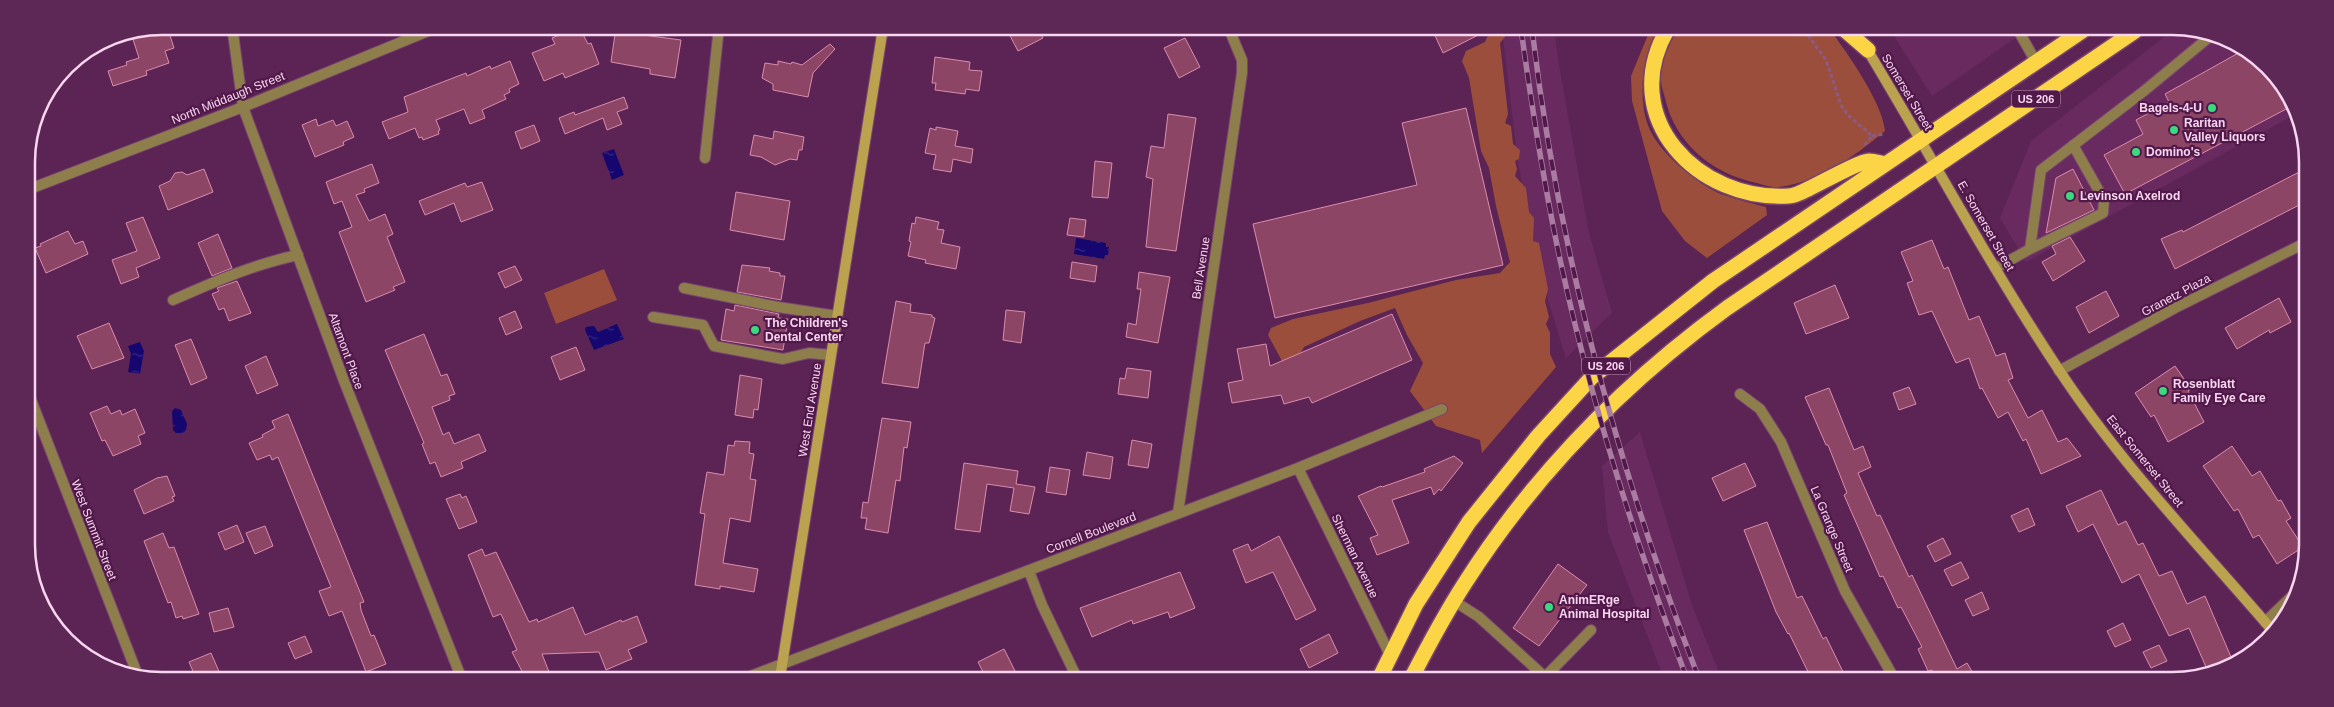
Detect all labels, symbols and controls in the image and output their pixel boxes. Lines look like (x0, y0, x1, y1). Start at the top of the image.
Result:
street label: Somerset Street (1879, 51, 1936, 133)
street label: North Middaugh Street (169, 69, 287, 127)
road number: US 206 (2012, 90, 2060, 108)
place label: Bagels-4-U (2139, 101, 2202, 115)
marker: Bagels-4-U (2206, 102, 2218, 114)
place label: Raritan Valley Liquors (2184, 116, 2266, 144)
marker: Raritan Valley Liquors (2168, 124, 2180, 136)
place label: Domino's (2146, 145, 2201, 159)
marker: Domino's (2130, 146, 2142, 158)
street label: E. Somerset Street (1955, 179, 2018, 274)
place label: Levinson Axelrod (2080, 189, 2180, 203)
marker: Levinson Axelrod (2064, 190, 2076, 202)
street label: Bell Avenue (1189, 235, 1213, 300)
street label: Granetz Plaza (2139, 271, 2213, 319)
street label: Altamont Place (326, 311, 366, 392)
place label: The Children's Dental Center (765, 316, 848, 344)
marker: The Children's Dental Center (749, 324, 761, 336)
road number: US 206 (1582, 358, 1630, 374)
street label: West End Avenue (796, 362, 824, 458)
place label: Rosenblatt Family Eye Care (2173, 377, 2266, 405)
marker: Rosenblatt Family Eye Care (2157, 385, 2169, 397)
street label: East Somerset Street (2104, 412, 2187, 510)
street label: West Summit Street (68, 478, 120, 583)
street label: La Grange Street (1808, 484, 1857, 575)
street label: Cornell Boulevard (1044, 509, 1138, 557)
street label: Sherman Avenue (1329, 512, 1382, 601)
place label: AnimERge Animal Hospital (1559, 593, 1650, 621)
marker: AnimERge Animal Hospital (1543, 601, 1555, 613)

